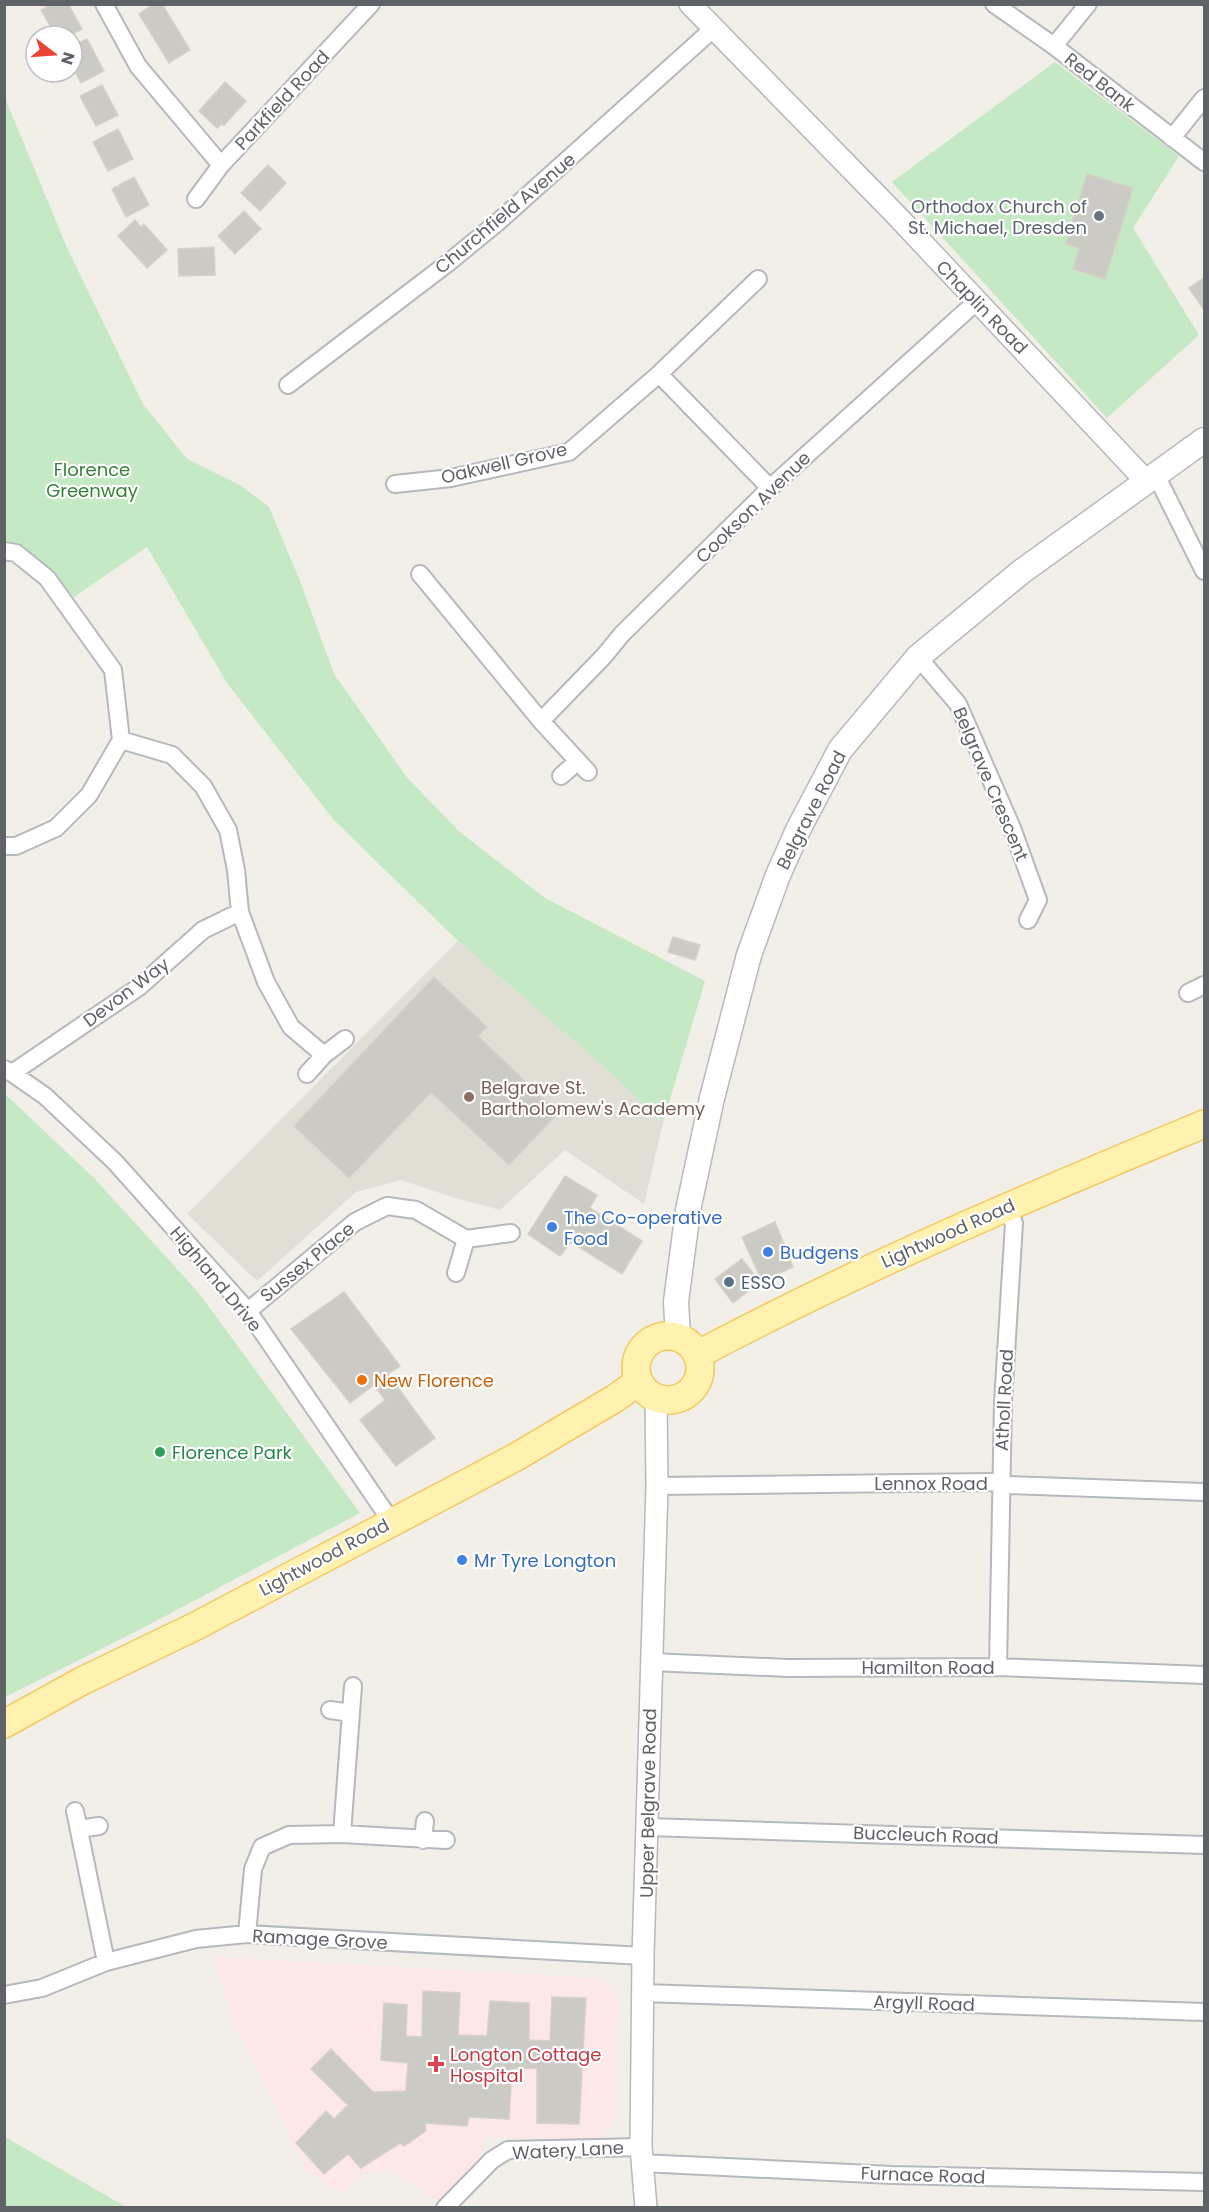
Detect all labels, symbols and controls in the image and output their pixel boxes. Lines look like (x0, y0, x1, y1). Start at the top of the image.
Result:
north arrow (24, 24, 84, 84)
street label: Parkfield Road (229, 45, 335, 155)
street label: Red Bank (1060, 47, 1141, 118)
text: N (55, 49, 81, 67)
street label: Churchfield Avenue (429, 147, 581, 279)
place label: Orthodox Church of St. Michael, Dresden (908, 194, 1087, 240)
marker: Orthodox Church of St. Michael, Dresden (1092, 209, 1106, 223)
street label: Chaplin Road (931, 255, 1033, 359)
street label: Oakwell Grove (439, 436, 569, 490)
street label: Cookson Avenue (690, 446, 816, 568)
park label: Florence Greenway (46, 457, 138, 503)
street label: Belgrave Crescent (947, 703, 1035, 865)
street label: Belgrave Road (770, 746, 852, 874)
street label: Devon Way (78, 951, 174, 1033)
place label: Belgrave St. Bartholomew's Academy (481, 1075, 705, 1121)
marker: Belgrave St. Bartholomew's Academy (462, 1090, 476, 1104)
street label: Lightwood Road (877, 1192, 1019, 1274)
place label: The Co-operative Food (564, 1205, 723, 1251)
street label: Sussex Place (255, 1216, 359, 1308)
marker: The Co-operative Food (545, 1220, 559, 1234)
street label: Highland Drive (164, 1221, 268, 1337)
place label: Budgens (780, 1240, 859, 1265)
marker: Budgens (761, 1245, 775, 1259)
place label: ESSO (741, 1270, 786, 1295)
marker: ESSO (722, 1275, 736, 1289)
street label: Atholl Road (989, 1348, 1019, 1452)
place label: New Florence (374, 1368, 494, 1393)
marker: New Florence (355, 1373, 369, 1387)
place label: Florence Park (172, 1440, 293, 1465)
marker: Florence Park (153, 1445, 167, 1459)
street label: Lennox Road (874, 1471, 988, 1496)
street label: Lightwood Road (255, 1512, 393, 1602)
place label: Mr Tyre Longton (474, 1548, 616, 1573)
marker: Mr Tyre Longton (455, 1553, 469, 1567)
street label: Hamilton Road (861, 1655, 995, 1680)
street label: Upper Belgrave Road (634, 1708, 662, 1898)
street label: Buccleuch Road (853, 1820, 999, 1850)
street label: Ramage Grove (252, 1923, 388, 1955)
street label: Argyll Road (873, 1989, 975, 2017)
place label: Longton Cottage Hospital (450, 2042, 601, 2088)
marker: Longton Cottage Hospital (427, 2055, 445, 2073)
street label: Watery Lane (512, 2135, 624, 2165)
street label: Furnace Road (860, 2160, 986, 2190)

